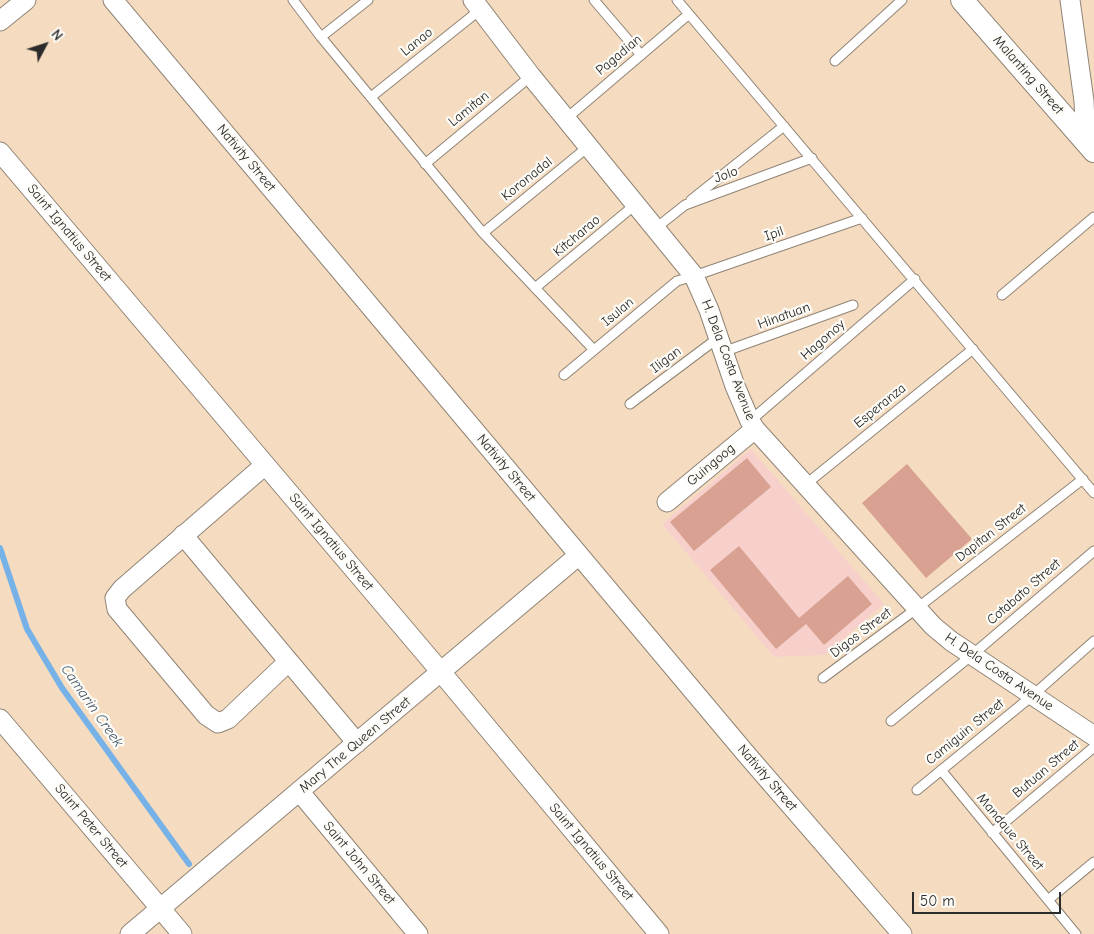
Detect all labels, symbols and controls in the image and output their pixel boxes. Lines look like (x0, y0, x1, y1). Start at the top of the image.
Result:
north arrow (20, 20, 70, 70)
street label: Lanao (398, 24, 436, 60)
text: N (47, 26, 66, 44)
street label: Pagadian (593, 31, 645, 79)
street label: Malanting Street (989, 32, 1067, 118)
street label: Lamitan (445, 88, 493, 130)
street label: Nativity Street (213, 121, 279, 195)
street label: Koronadal (498, 153, 556, 205)
street label: Jolo (712, 163, 740, 187)
street label: Saint Ignatius Street (23, 181, 115, 285)
street label: Kitcharao (550, 212, 604, 260)
street label: Ipil (762, 223, 786, 245)
street label: Isulan (599, 294, 637, 330)
street label: H. Dela Costa Avenue (697, 297, 759, 423)
street label: Hinatuan (756, 299, 812, 333)
street label: Hagonoy (797, 316, 849, 364)
street label: Iligan (647, 343, 685, 377)
street label: Esperanza (851, 380, 909, 432)
street label: Nativity Street (473, 431, 539, 505)
street label: Guingoog (683, 440, 739, 490)
street label: Saint Ignatius Street (285, 490, 377, 594)
street label: Dapitan Street (952, 500, 1030, 566)
street label: Cotabato Street (984, 555, 1064, 629)
street label: Digos Street (827, 605, 895, 661)
street label: H. Dela Costa Avenue (941, 629, 1057, 715)
water label: Camarin Creek (57, 661, 127, 751)
street label: Mary The Queen Street (296, 693, 414, 797)
street label: Camiguin Street (922, 695, 1008, 769)
street label: Butuan Street (1009, 736, 1083, 802)
street label: Nativity Street (734, 741, 800, 815)
street label: Saint Peter Street (51, 780, 131, 872)
street label: Mandaue Street (973, 790, 1047, 874)
street label: Saint Ignatius Street (545, 800, 637, 904)
street label: Saint John Street (319, 818, 399, 908)
scale bar (914, 882, 1063, 914)
text: 50 m (920, 892, 955, 910)

